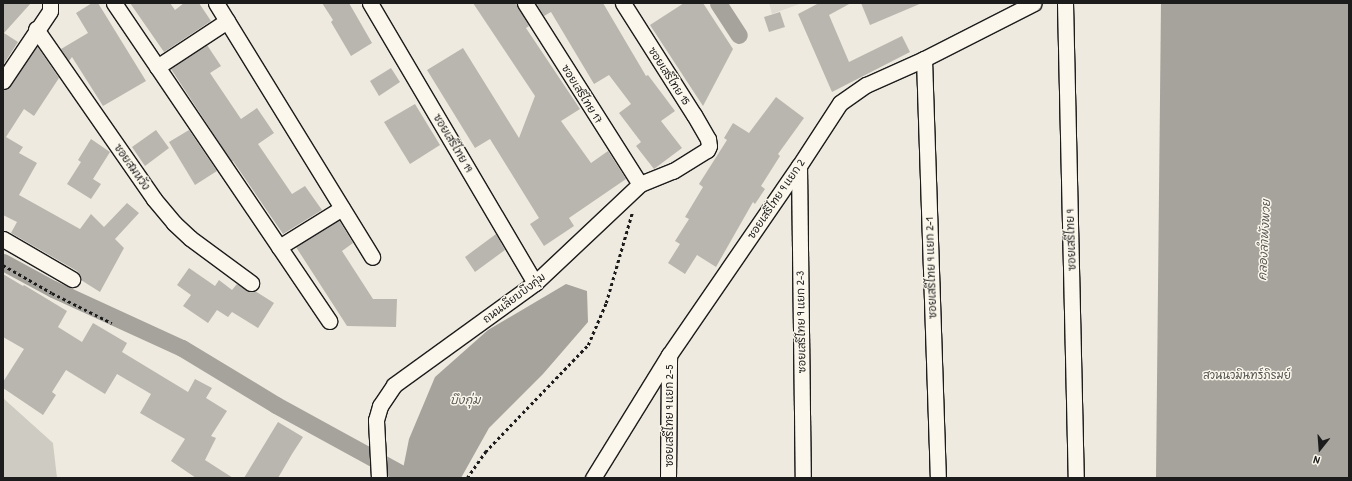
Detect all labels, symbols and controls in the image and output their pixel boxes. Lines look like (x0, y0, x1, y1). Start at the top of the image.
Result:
street label: ซอยเสรีไทย 15 (645, 45, 693, 107)
street label: ซอยเสรีไทย 17 (559, 62, 605, 126)
street label: ซอยเสรีไทย 19 (430, 112, 476, 174)
street label: ซอยสมหวัง (111, 141, 153, 193)
street label: ซอยเสรีไทย 9 แยก 2 (745, 157, 807, 241)
water label: คลองลำพังพวย (1255, 199, 1273, 281)
street label: ซอยเสรีไทย 9 (1063, 209, 1079, 271)
street label: ซอยเสรีไทย 9 แยก 2-1 (923, 217, 939, 319)
street label: ถนนเลียบบึงกุ่ม (480, 270, 548, 326)
street label: ซอยเสรีไทย 9 แยก 2-3 (794, 271, 808, 373)
street label: ซอยเสรีไทย 9 แยก 2-5 (662, 365, 676, 467)
park label: สวนนวมินทร์ภิรมย์ (1203, 368, 1291, 382)
water label: บึงกุ่ม (450, 393, 480, 407)
north arrow (1300, 429, 1340, 469)
text: N (1312, 453, 1321, 468)

